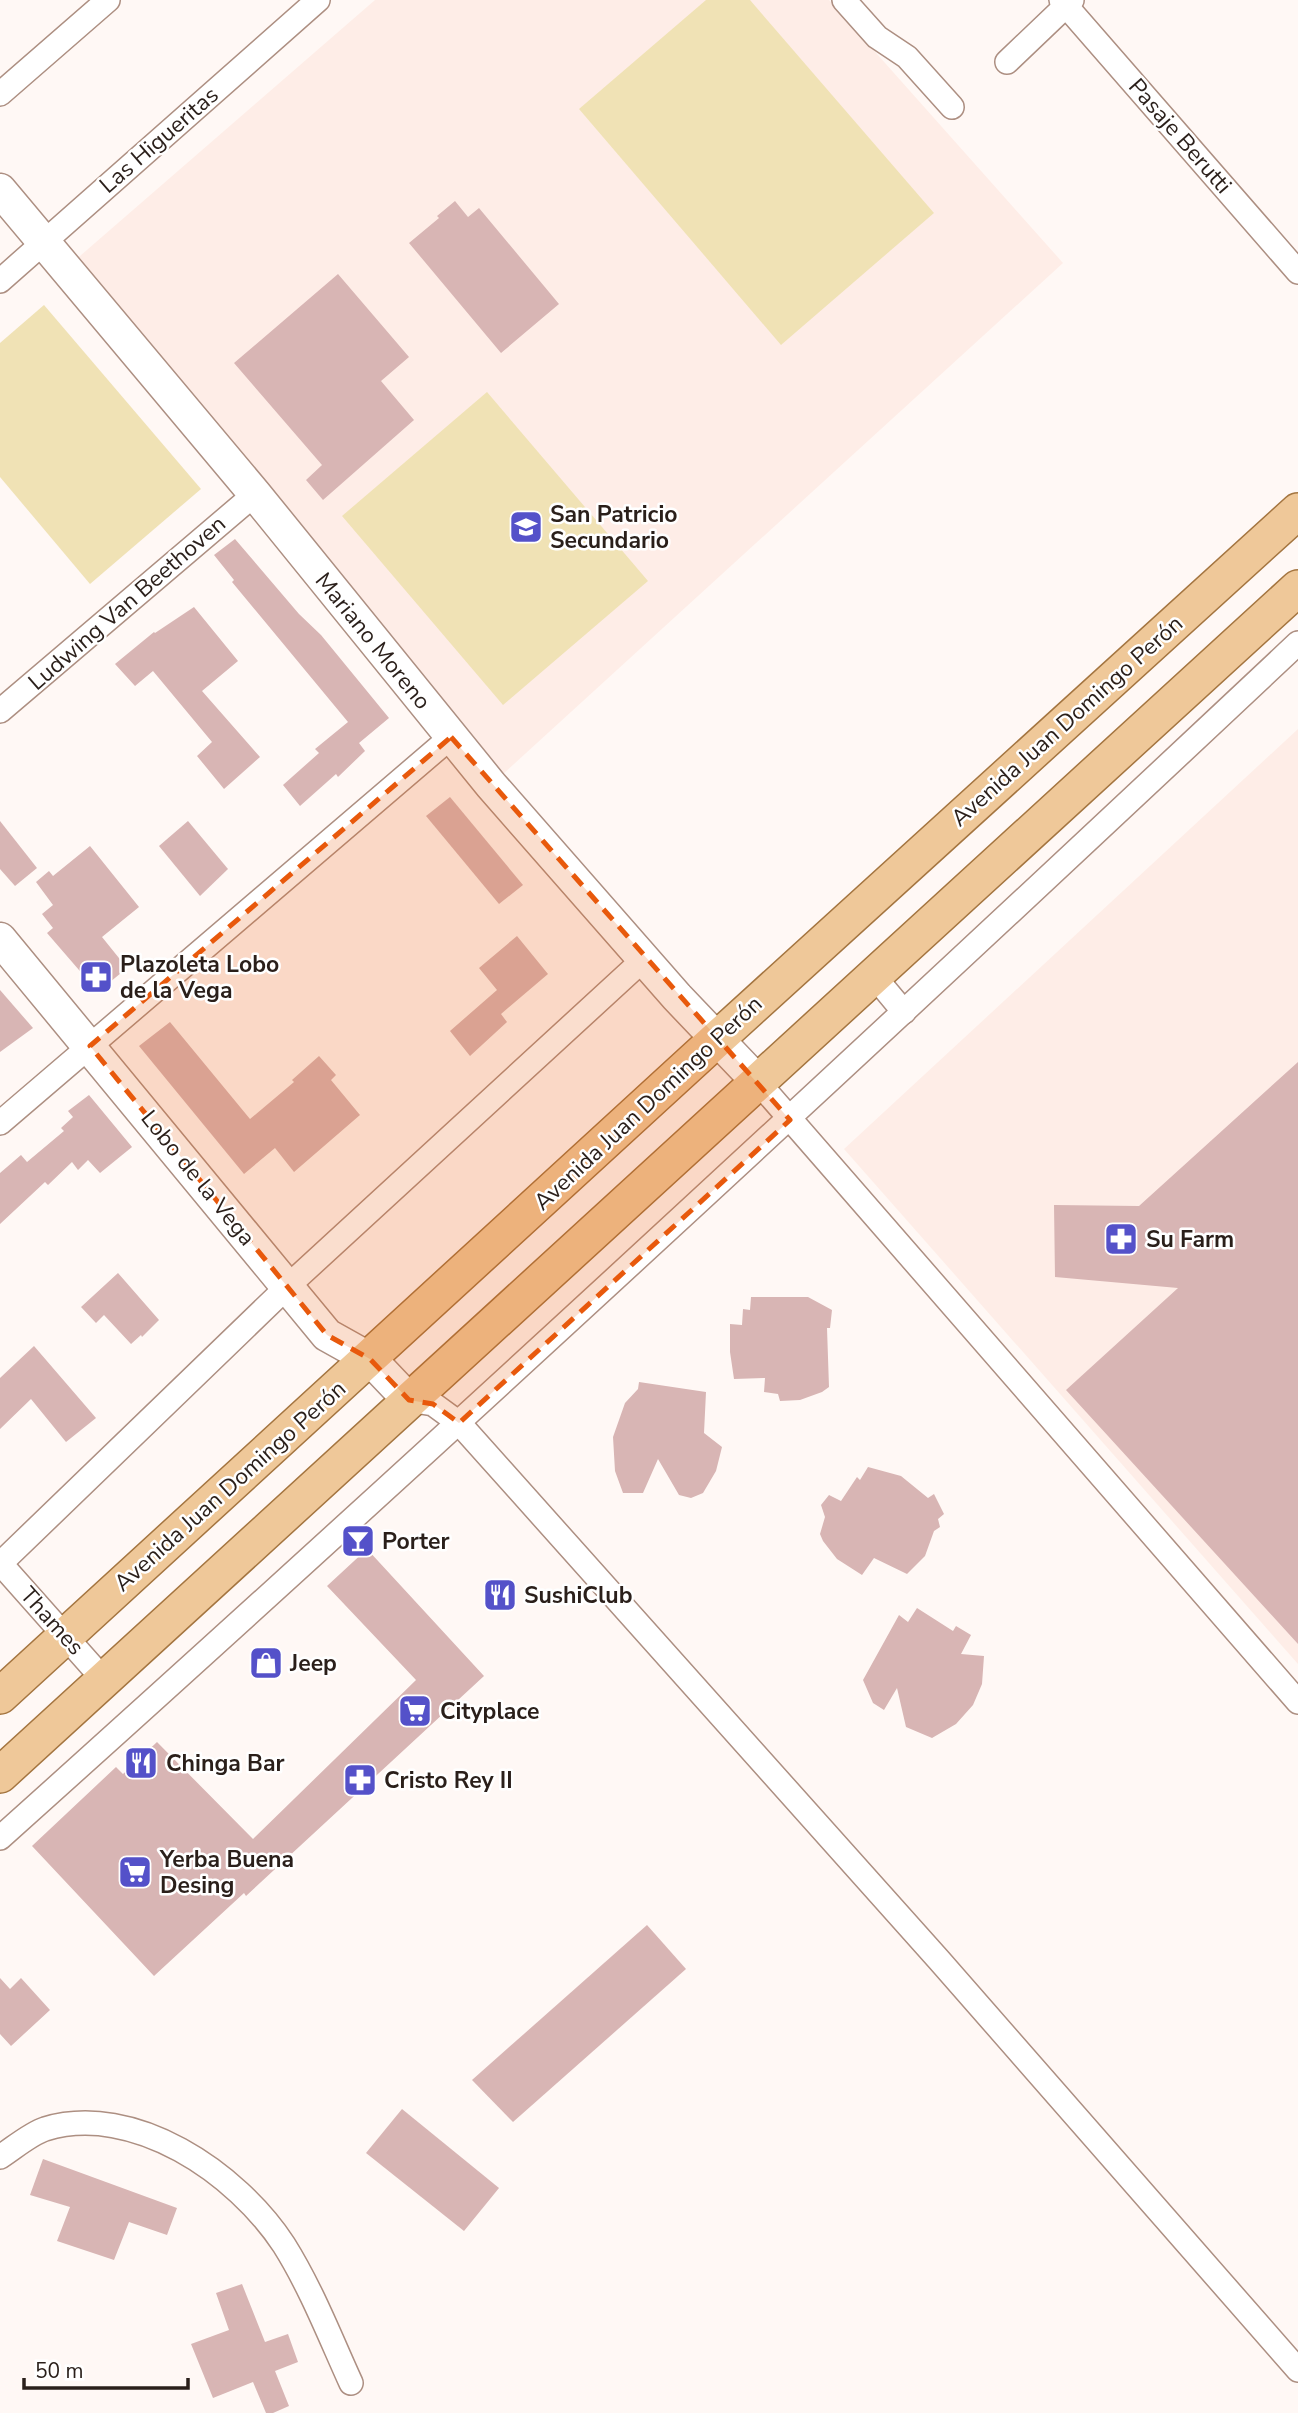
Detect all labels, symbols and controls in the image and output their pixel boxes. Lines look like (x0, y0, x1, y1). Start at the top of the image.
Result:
street label: Pasaje Berutti (1121, 72, 1239, 200)
street label: Las Higueritas (93, 80, 225, 200)
place label: San Patricio Secundario (550, 499, 678, 556)
school or university icon: San Patricio Secundario (507, 508, 545, 546)
street label: Ludwing Van Beethoven (22, 509, 232, 697)
street label: Mariano Moreno (308, 566, 438, 716)
street label: Avenida Juan Domingo Perón (944, 608, 1190, 834)
place label: Plazoleta Lobo de la Vega (120, 949, 279, 1006)
pharmacy icon: Plazoleta Lobo de la Vega (77, 958, 115, 996)
street label: Avenida Juan Domingo Perón (527, 989, 769, 1217)
street label: Lobo de la Vega (134, 1104, 262, 1252)
pharmacy icon: Su Farm (1102, 1220, 1140, 1258)
place label: Su Farm (1146, 1224, 1234, 1255)
street label: Avenida Juan Domingo Perón (107, 1373, 353, 1599)
bar icon: Porter (339, 1522, 377, 1560)
place label: Porter (382, 1526, 450, 1557)
restaurant icon: SushiClub (481, 1576, 519, 1614)
street label: Thames (13, 1580, 91, 1662)
place label: SushiClub (524, 1580, 632, 1611)
shop icon: Jeep (247, 1644, 285, 1682)
place label: Jeep (289, 1648, 337, 1679)
supermarket icon: Cityplace (396, 1692, 434, 1730)
place label: Cityplace (440, 1696, 539, 1727)
restaurant icon: Chinga Bar (122, 1744, 160, 1782)
place label: Chinga Bar (166, 1748, 285, 1779)
pharmacy icon: Cristo Rey II (341, 1761, 379, 1799)
place label: Cristo Rey II (384, 1765, 513, 1796)
place label: Yerba Buena Desing (159, 1844, 294, 1901)
supermarket icon: Yerba Buena Desing (116, 1853, 154, 1891)
scale bar (24, 2346, 189, 2390)
text: 50 m (35, 2357, 84, 2385)

